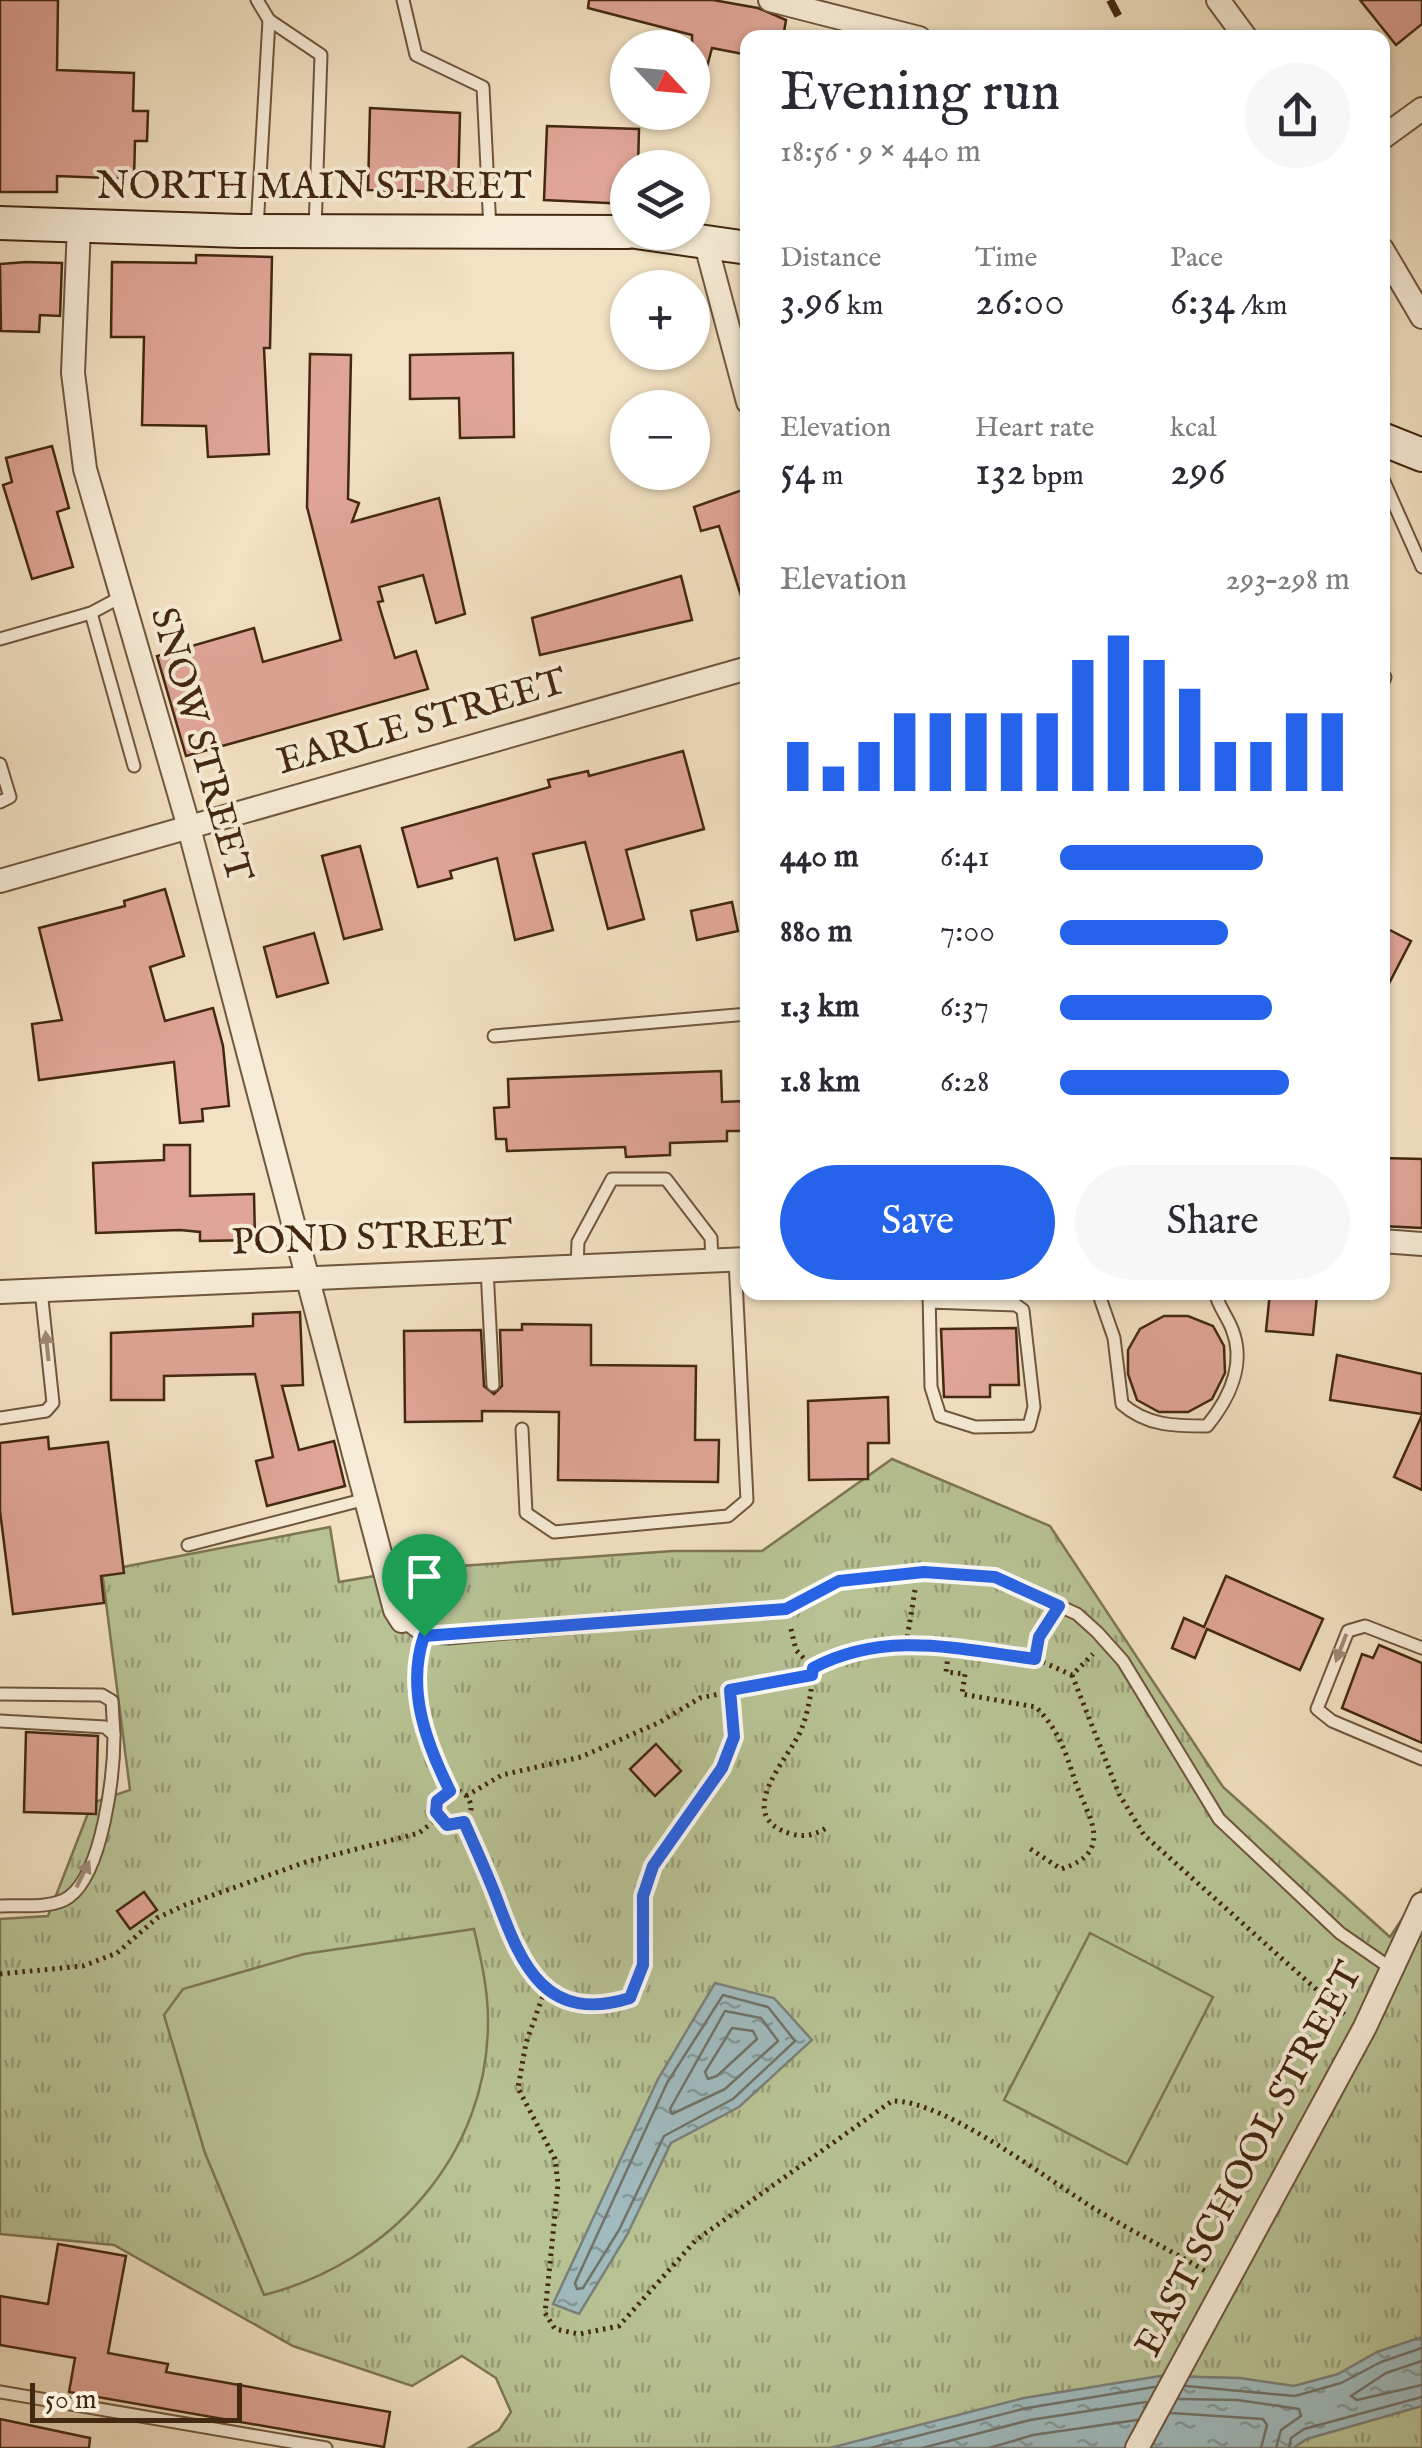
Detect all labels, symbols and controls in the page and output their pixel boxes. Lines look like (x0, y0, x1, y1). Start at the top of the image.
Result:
north arrow (610, 30, 710, 130)
map controls (610, 30, 710, 490)
text: Evening run (780, 59, 1060, 129)
button: share (1245, 63, 1350, 168)
text: 18:56 · 9 × 440 m (780, 132, 981, 173)
button: layers (610, 150, 710, 250)
street label: NORTH MAIN STREET (96, 164, 532, 212)
text: Distance (780, 241, 881, 276)
text: Time (975, 241, 1037, 276)
text: Pace (1170, 241, 1223, 276)
button: + (610, 270, 710, 370)
text: 3.96 (780, 276, 841, 329)
text: 26:00 (975, 276, 1065, 329)
text: 6:34 (1170, 276, 1235, 329)
text: km (841, 289, 883, 324)
text: /km (1235, 289, 1287, 324)
button: − (610, 390, 710, 490)
text: Elevation (780, 411, 891, 446)
text: Heart rate (975, 411, 1094, 446)
text: kcal (1170, 411, 1217, 446)
text: 54 (780, 446, 816, 499)
text: 132 (975, 446, 1026, 499)
text: 296 (1170, 446, 1226, 499)
text: m (816, 459, 843, 494)
text: bpm (1026, 459, 1084, 494)
text: Elevation (780, 560, 907, 601)
text: 293–298 m (1225, 560, 1350, 601)
street label: SNOW STREET (138, 602, 262, 888)
street label: EARLE STREET (272, 659, 572, 787)
text: 440 m (780, 837, 859, 878)
text: 6:41 (940, 837, 990, 878)
text: 880 m (780, 912, 853, 953)
text: 7:00 (940, 912, 995, 953)
text: 1.3 km (780, 987, 860, 1028)
text: 6:37 (940, 987, 989, 1028)
text: 1.8 km (780, 1062, 860, 1103)
text: 6:28 (940, 1062, 990, 1103)
button: Save (780, 1165, 1055, 1280)
button: Share (1075, 1165, 1350, 1280)
street label: POND STREET (231, 1210, 513, 1268)
one-way arrow (39, 1330, 55, 1362)
pin (382, 1534, 467, 1637)
icon: arrive (397, 1549, 452, 1604)
one-way arrow (1333, 1633, 1349, 1663)
one-way arrow (74, 1859, 91, 1888)
street label: EAST SCHOOL STREET (1125, 1954, 1375, 2366)
scale bar (30, 2378, 242, 2422)
text: 50 m (45, 2383, 97, 2418)

